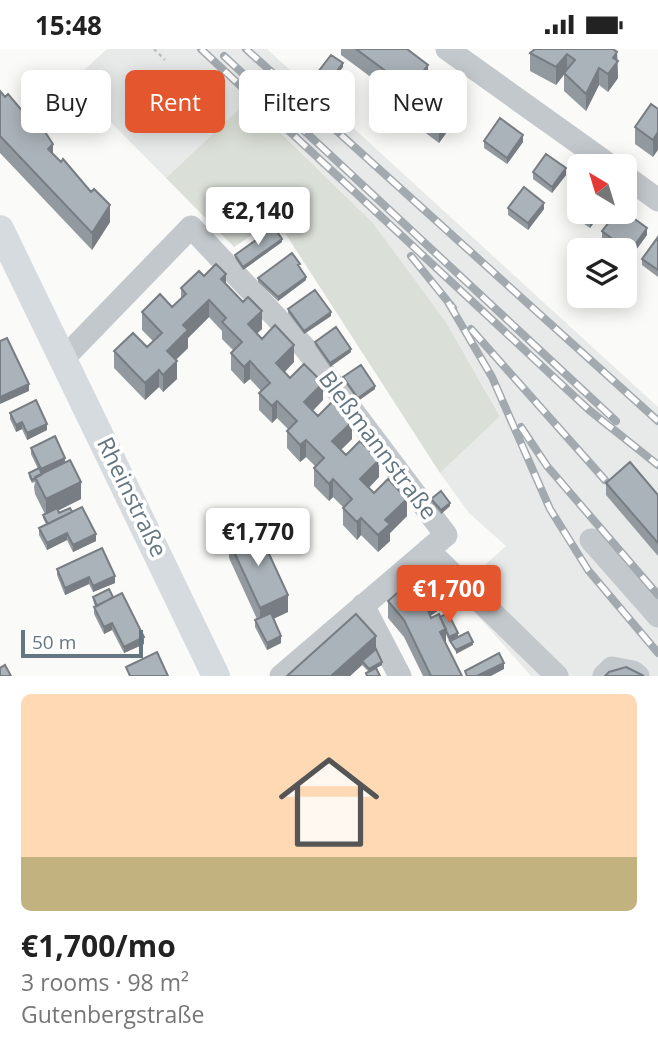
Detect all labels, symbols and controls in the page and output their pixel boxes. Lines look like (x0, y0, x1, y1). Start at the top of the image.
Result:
text: 15:48 (35, 7, 102, 43)
chip: Buy (21, 70, 111, 133)
chip: Rent (125, 70, 225, 133)
chip: Filters (239, 70, 355, 133)
chip: New (369, 70, 467, 133)
north arrow (567, 154, 637, 224)
map controls (567, 154, 637, 308)
pin: €2,140 (201, 187, 315, 247)
text: €2,140 (222, 194, 294, 226)
button: layers (567, 238, 637, 308)
street label: Bleßmannstraße (312, 363, 445, 525)
street label: Rheinstraße (90, 431, 176, 562)
pin: €1,770 (201, 509, 315, 568)
text: €1,770 (222, 515, 294, 547)
pin: €1,700 (392, 565, 506, 625)
text: €1,700 (413, 572, 485, 604)
scale bar (21, 627, 144, 659)
text: 50 m (32, 629, 76, 655)
icon: home (266, 739, 392, 865)
text: €1,700/mo (21, 925, 176, 966)
text: 3 rooms · 98 m² (21, 966, 189, 998)
text: Gutenbergstraße (21, 998, 205, 1030)

